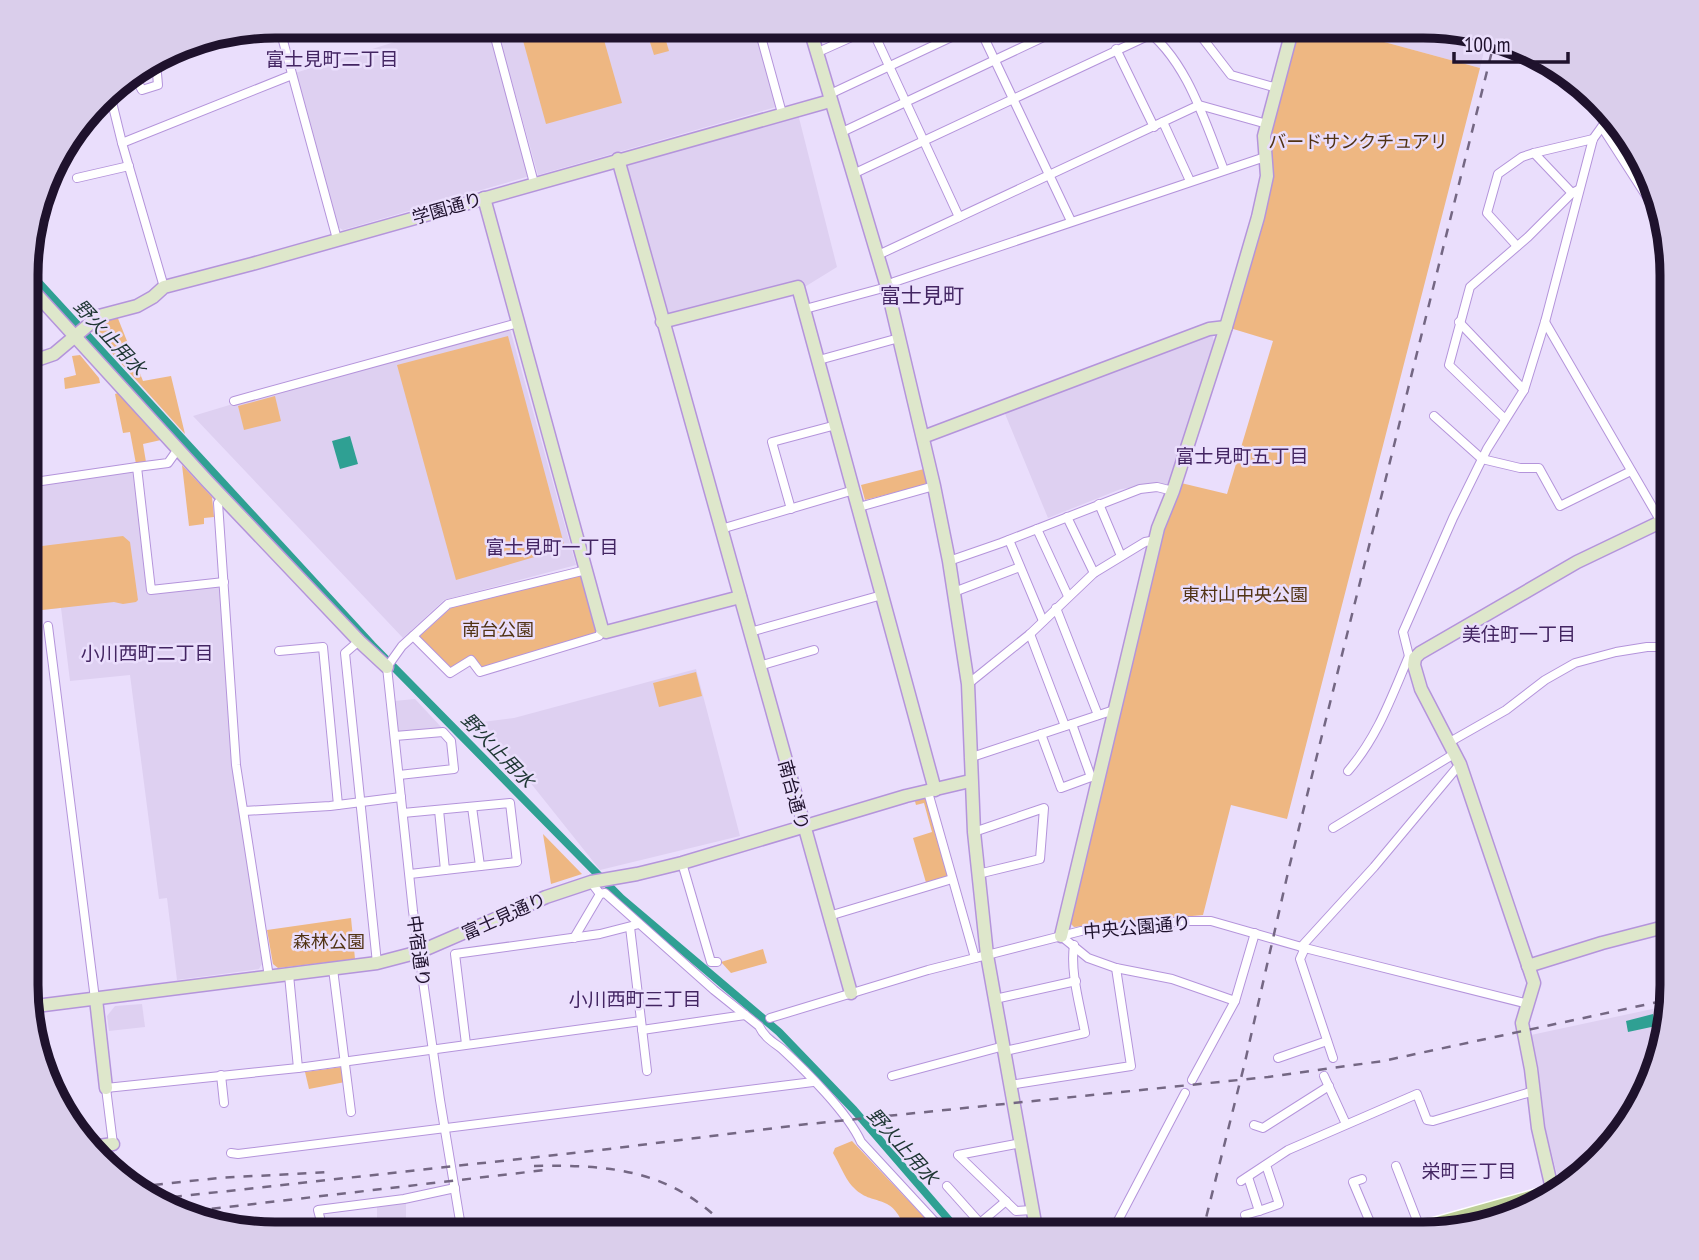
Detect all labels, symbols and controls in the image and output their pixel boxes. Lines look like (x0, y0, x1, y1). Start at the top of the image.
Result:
scale bar (1454, 21, 1568, 65)
text: 100 m (1464, 31, 1510, 58)
district label: 富士見町二丁目 (265, 47, 399, 71)
park label: バードサンクチュアリ (1268, 130, 1448, 153)
street label: 学園通り (409, 187, 485, 229)
district label: 富士見町 (880, 282, 964, 309)
water label: 野火止用水 (69, 294, 153, 381)
district label: 富士見町五丁目 (1175, 444, 1309, 468)
district label: 富士見町一丁目 (485, 535, 619, 559)
park label: 東村山中央公園 (1182, 583, 1308, 606)
park label: 南台公園 (462, 618, 534, 641)
district label: 美住町一丁目 (1462, 622, 1576, 646)
district label: 小川西町二丁目 (80, 641, 214, 665)
water label: 野火止用水 (456, 707, 541, 794)
street label: 南台通り (774, 757, 814, 833)
street label: 富士見通り (458, 887, 550, 945)
street label: 中央公園通り (1082, 911, 1192, 943)
street label: 中宿通り (403, 914, 435, 988)
park label: 森林公園 (293, 930, 365, 953)
district label: 小川西町三丁目 (568, 987, 702, 1011)
water label: 野火止用水 (862, 1103, 945, 1191)
district label: 栄町三丁目 (1421, 1159, 1517, 1183)

